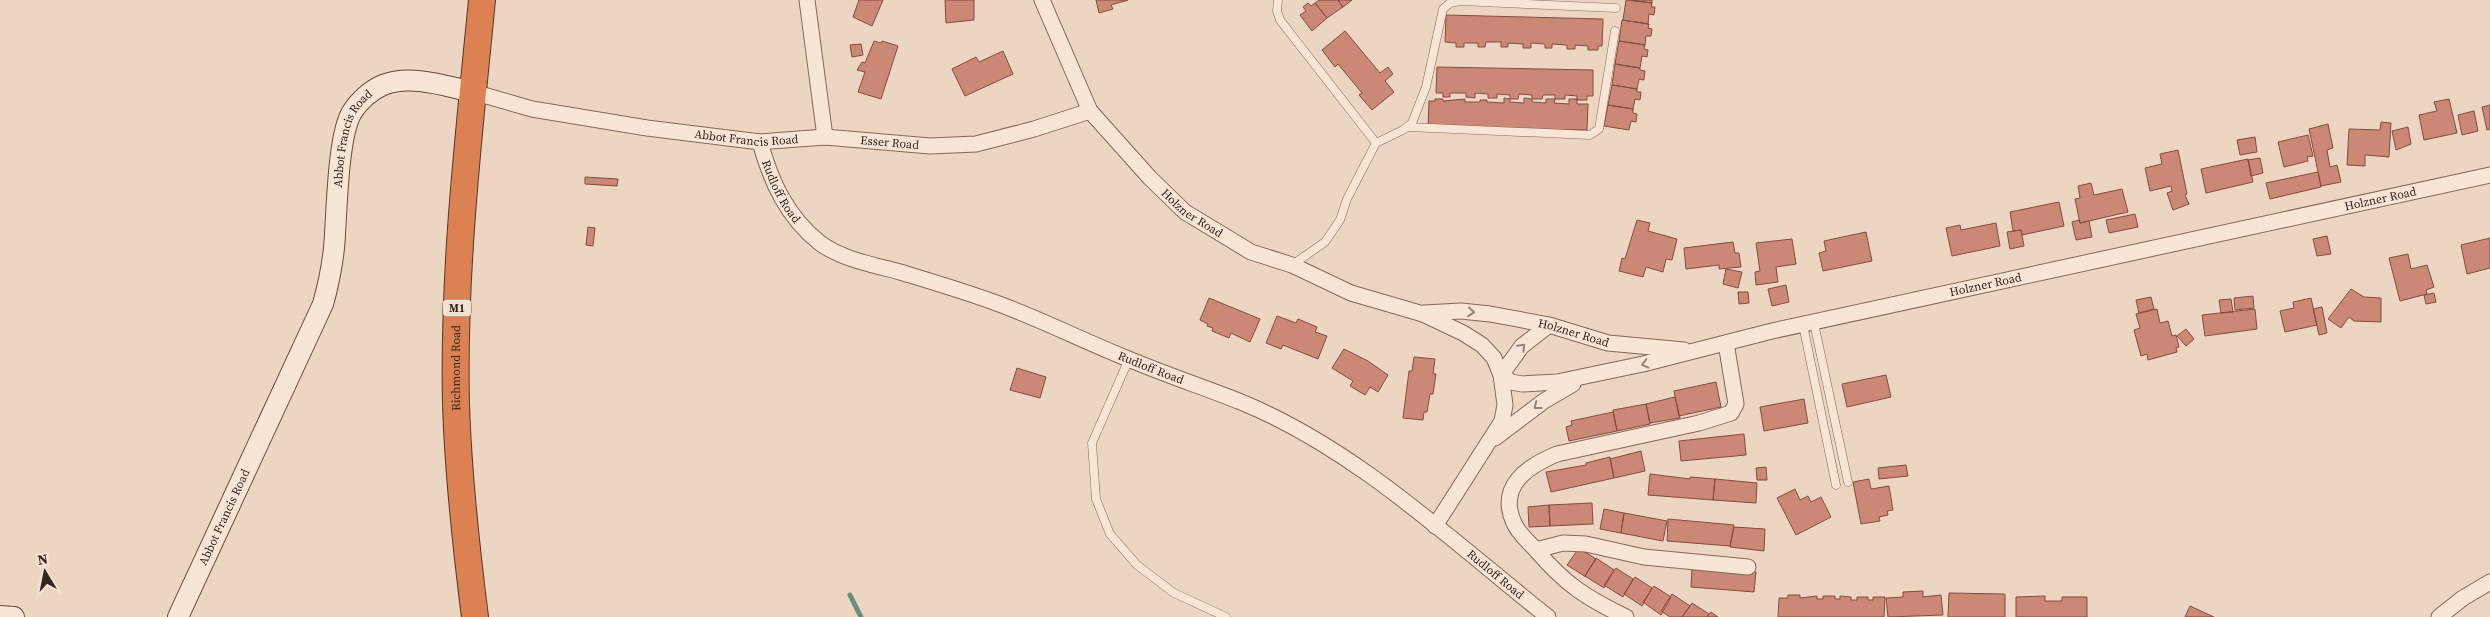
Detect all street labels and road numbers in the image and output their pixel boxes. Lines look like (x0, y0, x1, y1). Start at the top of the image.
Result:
street label: Abbot Francis Road (330, 86, 376, 188)
street label: Abbot Francis Road (693, 126, 799, 150)
street label: Esser Road (860, 132, 920, 153)
street label: Rudloff Road (758, 158, 804, 227)
street label: Holzner Road (2343, 183, 2418, 214)
street label: Holzner Road (1158, 185, 1226, 241)
street label: Holzner Road (1948, 269, 2023, 300)
road number: M1 (443, 300, 471, 316)
street label: Holzner Road (1537, 315, 1611, 351)
street label: Richmond Road (448, 325, 464, 411)
street label: Rudloff Road (1116, 348, 1186, 388)
street label: Abbot Francis Road (195, 466, 254, 568)
street label: Rudloff Road (1464, 546, 1528, 603)

